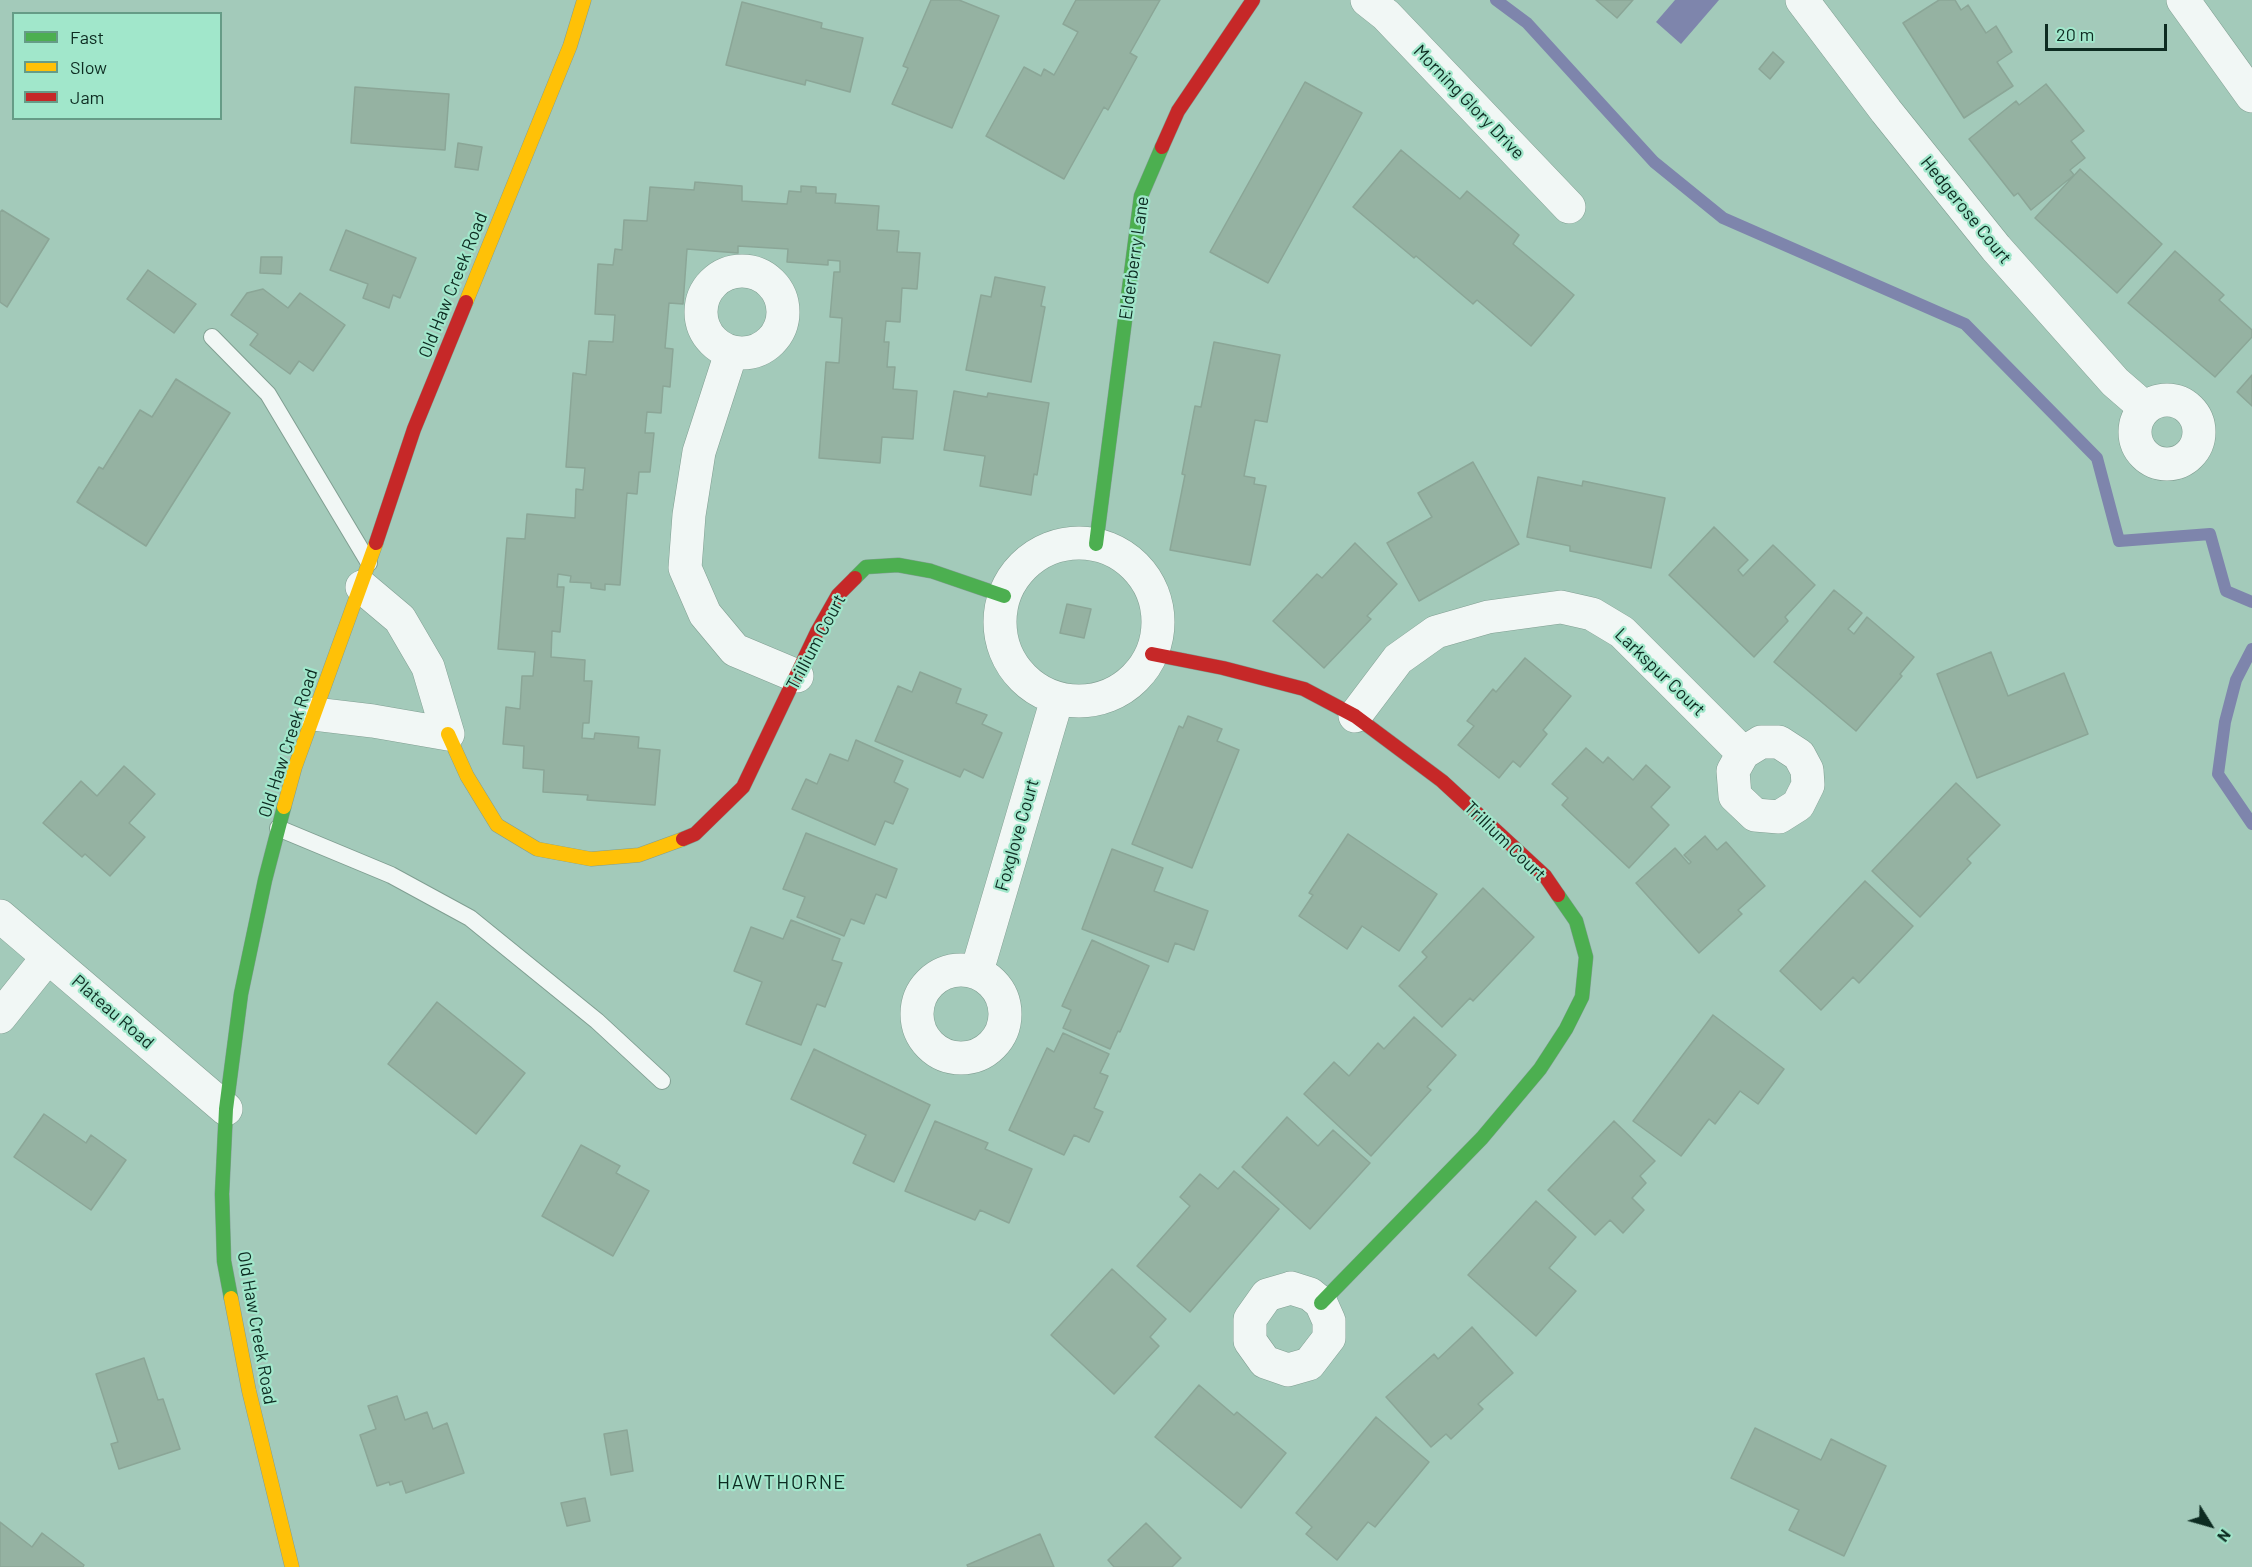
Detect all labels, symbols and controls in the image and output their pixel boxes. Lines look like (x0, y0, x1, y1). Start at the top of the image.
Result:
legend (12, 12, 222, 120)
scale bar (2048, 12, 2170, 50)
text: 20 m (2056, 23, 2094, 45)
text: Fast (70, 26, 104, 48)
street label: Morning Glory Drive (1409, 40, 1529, 164)
text: Slow (70, 56, 107, 78)
text: Jam (70, 86, 104, 108)
street label: Hedgerose Court (1916, 152, 2016, 268)
street label: Elderberry Lane (1115, 195, 1153, 321)
street label: Old Haw Creek Road (414, 209, 492, 361)
street label: Trillium Court (782, 591, 850, 693)
street label: Larkspur Court (1610, 624, 1710, 720)
street label: Old Haw Creek Road (254, 666, 322, 820)
street label: Foxglove Court (991, 776, 1043, 894)
street label: Trillium Court (1460, 797, 1550, 885)
street label: Plateau Road (67, 970, 159, 1054)
street label: Old Haw Creek Road (233, 1250, 281, 1406)
district label: HAWTHORNE (717, 1470, 847, 1494)
north arrow (2180, 1495, 2240, 1555)
text: N (2214, 1526, 2236, 1546)

